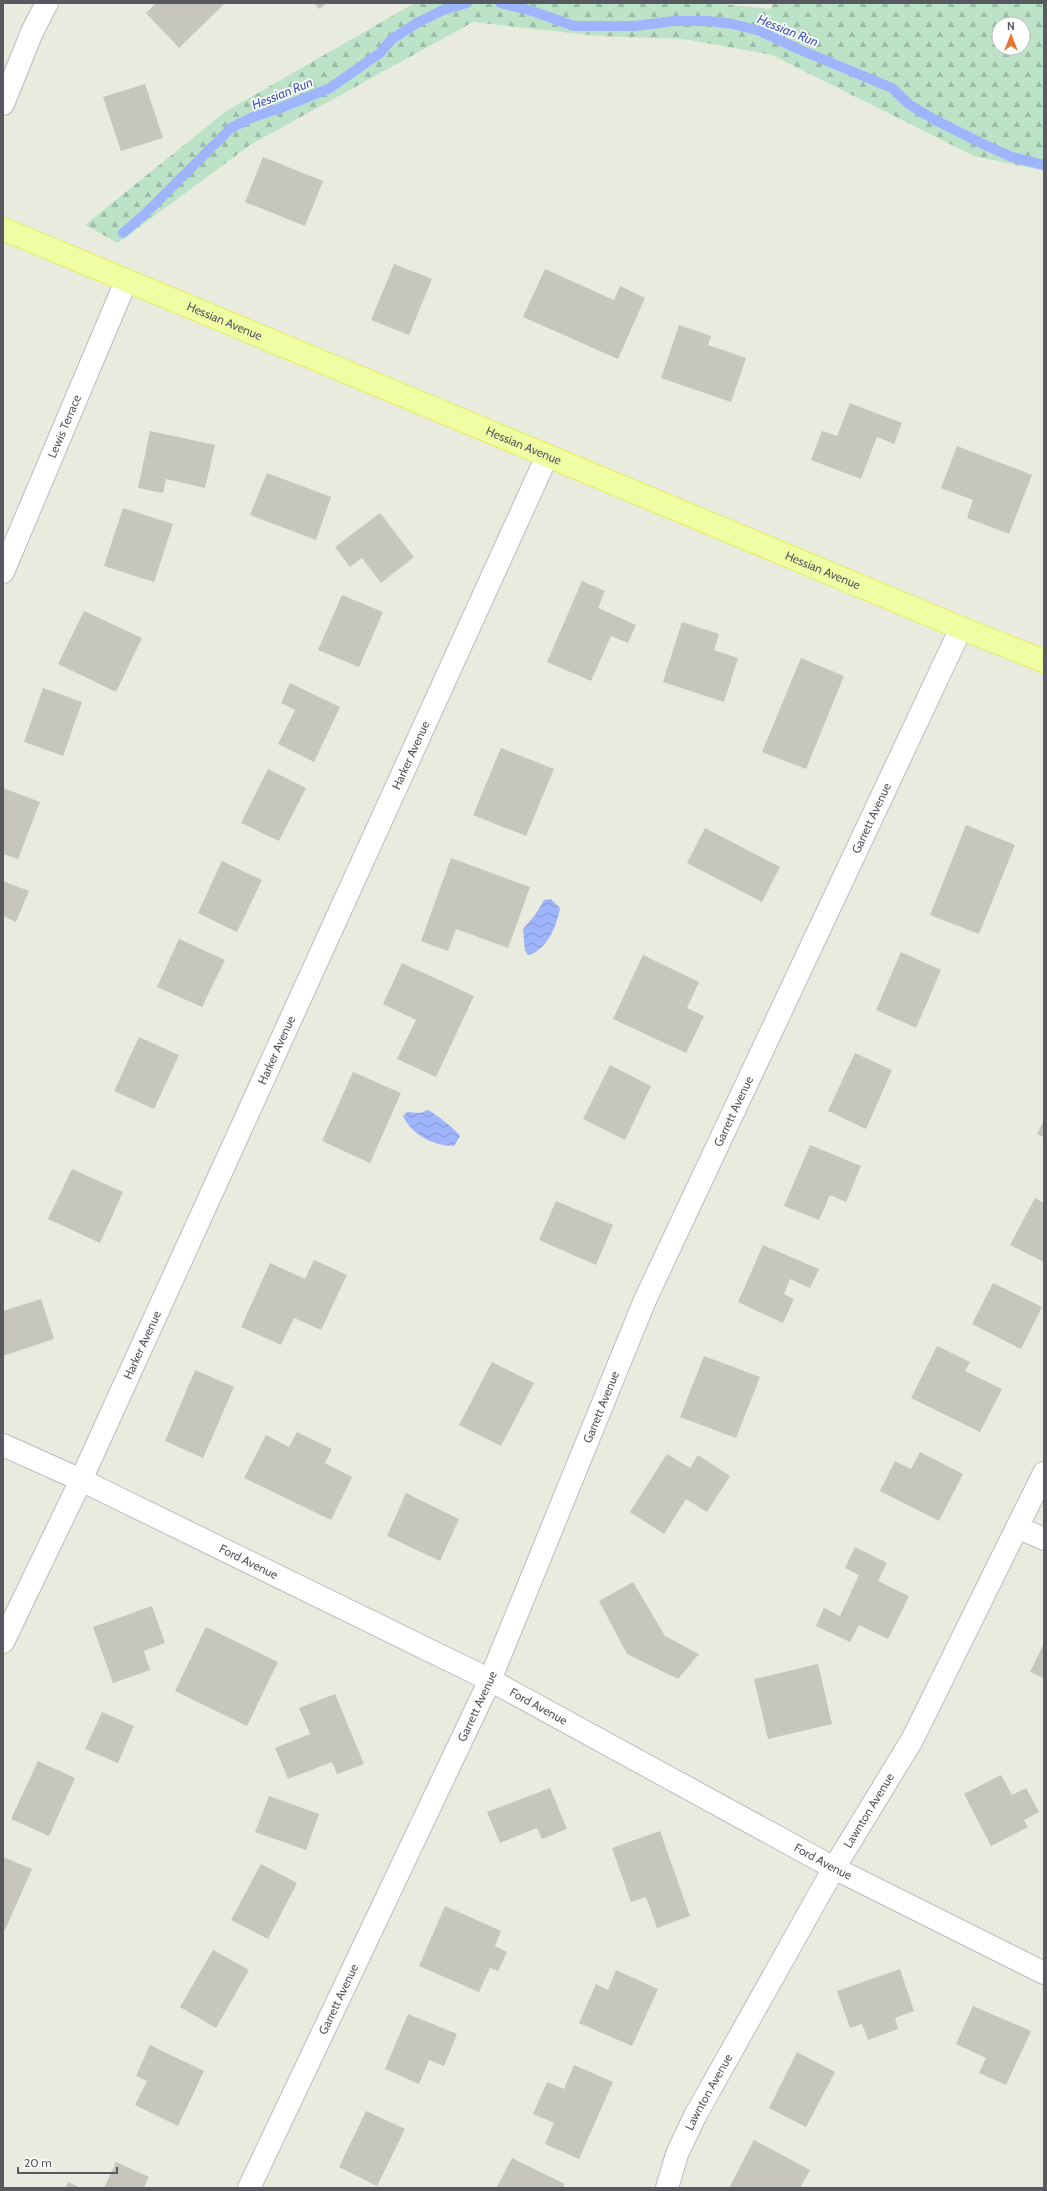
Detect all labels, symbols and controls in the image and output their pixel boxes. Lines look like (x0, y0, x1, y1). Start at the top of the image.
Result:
water label: Hessian Run (755, 11, 821, 49)
north arrow (991, 16, 1031, 56)
text: N (1007, 19, 1015, 33)
water label: Hessian Run (249, 74, 315, 112)
street label: Hessian Avenue (185, 298, 265, 343)
street label: Lewis Terrace (44, 392, 84, 460)
street label: Hessian Avenue (484, 423, 564, 468)
street label: Hessian Avenue (783, 548, 863, 592)
street label: Harker Avenue (388, 718, 432, 792)
street label: Garrett Avenue (848, 780, 894, 856)
street label: Harker Avenue (254, 1013, 298, 1087)
street label: Garrett Avenue (710, 1074, 756, 1149)
street label: Harker Avenue (120, 1308, 164, 1382)
street label: Garrett Avenue (579, 1369, 622, 1445)
street label: Ford Avenue (217, 1541, 281, 1582)
street label: Garrett Avenue (454, 1669, 500, 1744)
street label: Ford Avenue (507, 1684, 570, 1728)
street label: Lawnton Avenue (840, 1770, 897, 1851)
street label: Ford Avenue (792, 1840, 855, 1883)
street label: Garrett Avenue (315, 1961, 361, 2037)
street label: Lawnton Avenue (681, 2051, 735, 2133)
scale bar (18, 2149, 117, 2175)
text: 20 m (24, 2155, 52, 2170)

